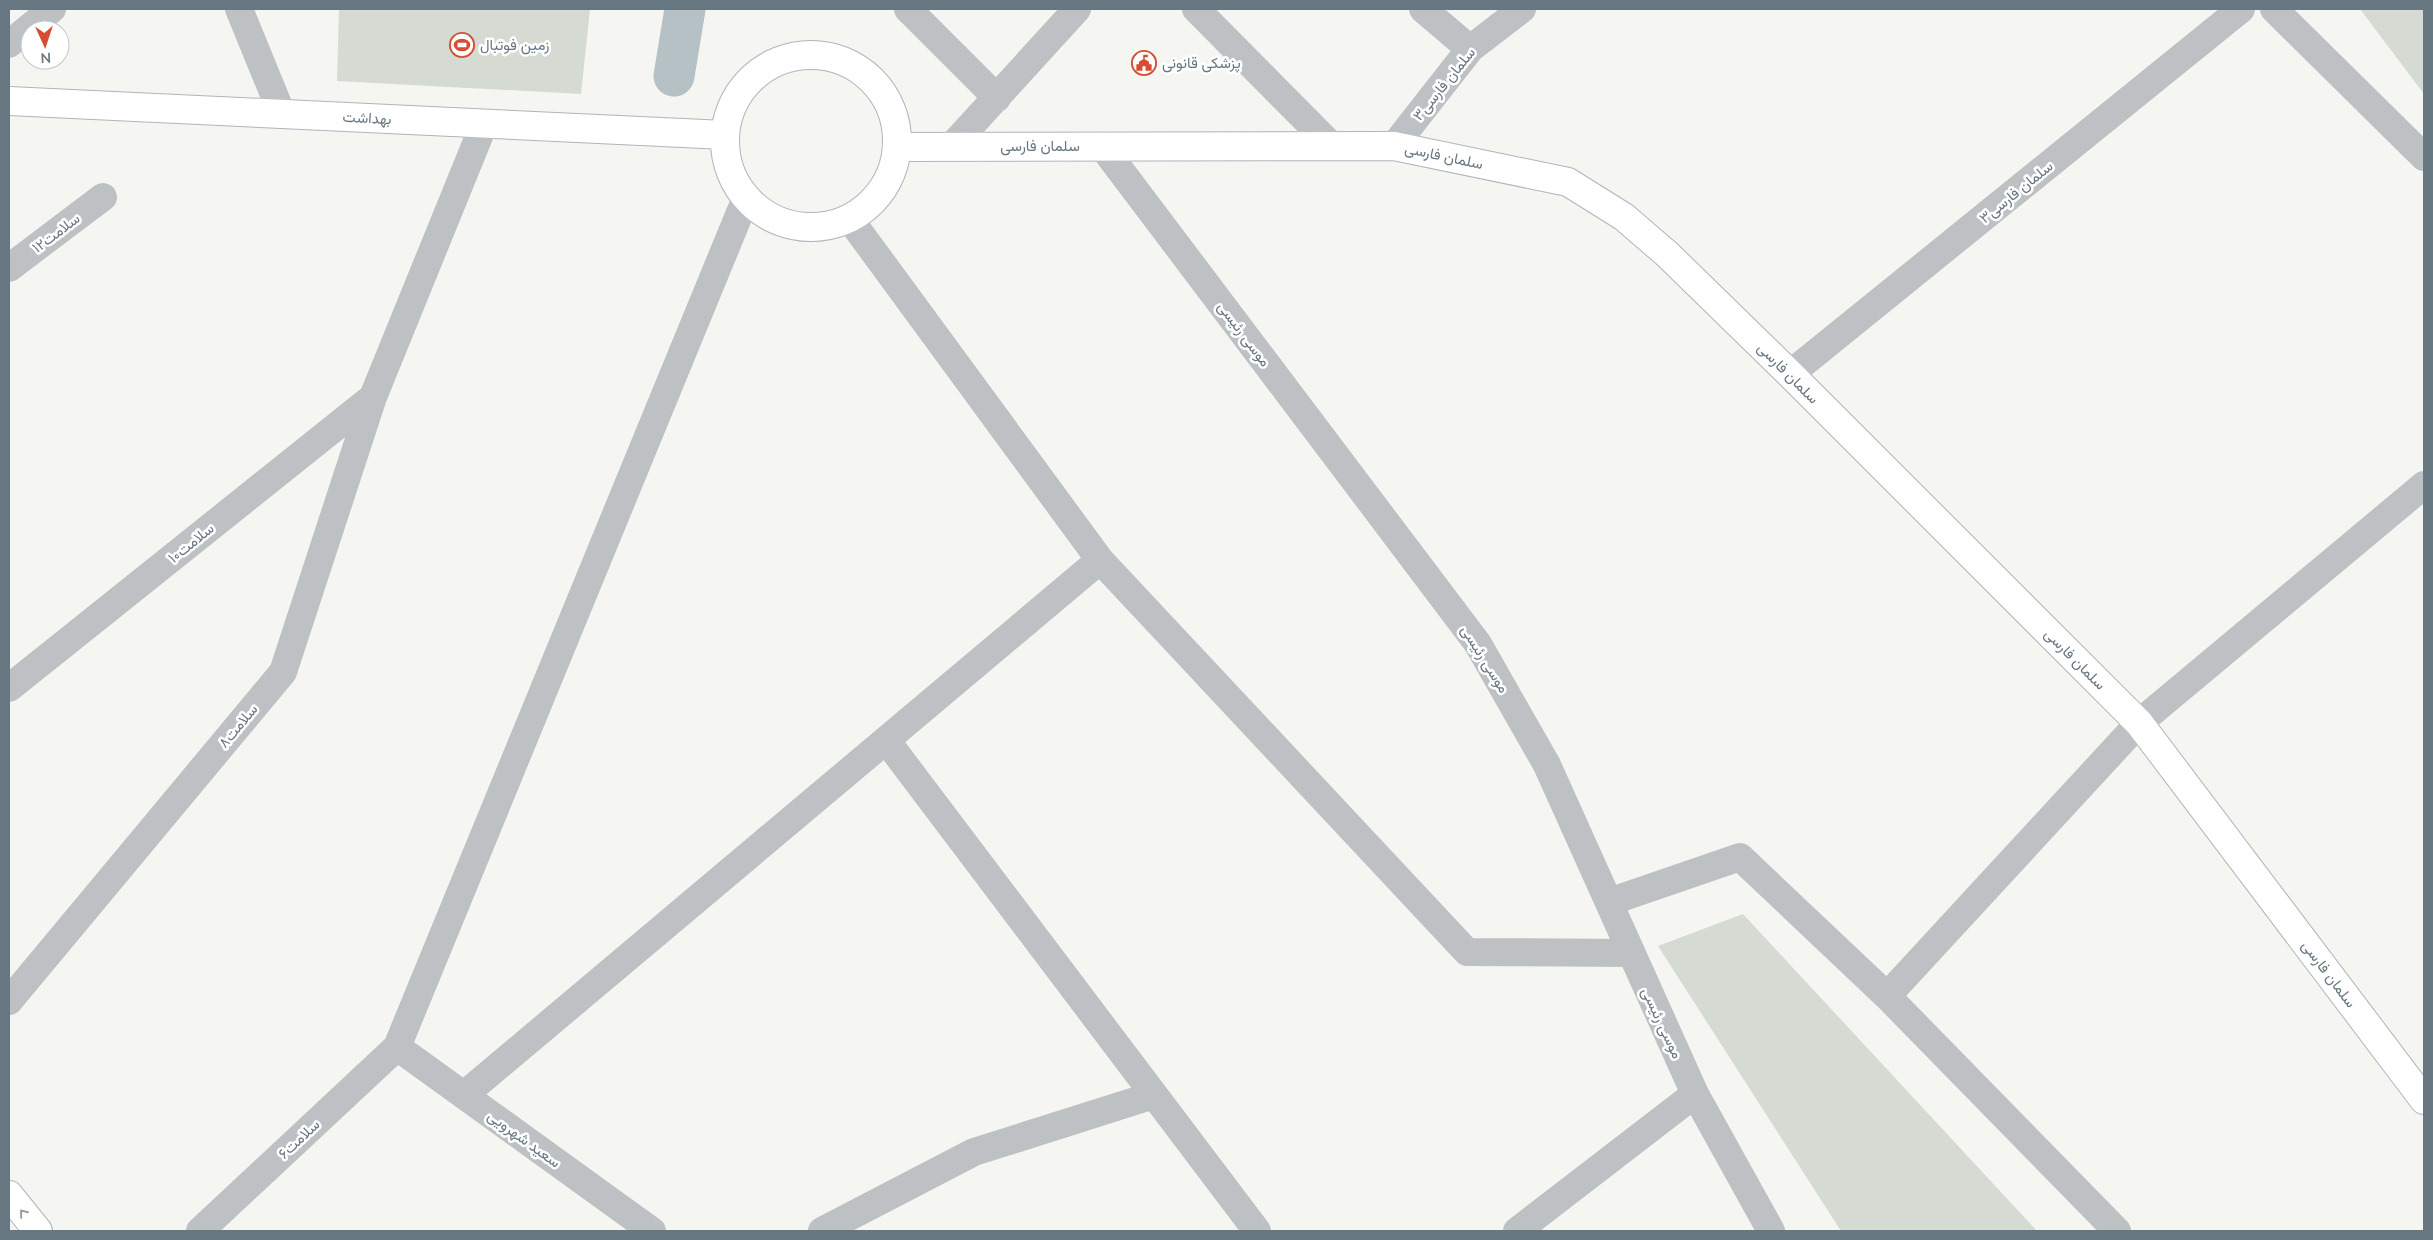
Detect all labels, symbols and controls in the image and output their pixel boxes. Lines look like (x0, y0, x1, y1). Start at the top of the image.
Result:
north arrow (20, 20, 70, 70)
sports icon: زمین فوتبال (449, 32, 475, 58)
place label: زمین فوتبال (480, 35, 549, 55)
street label: سلمان فارسی۳ (1408, 43, 1480, 125)
text: N (40, 48, 51, 67)
public building icon: پزشکی قانونی (1131, 50, 1157, 76)
place label: پزشکی قانونی (1162, 53, 1241, 73)
street label: بهداشت (342, 107, 392, 129)
street label: سلمان فارسی (1000, 136, 1080, 156)
street label: سلمان فارسی (1403, 138, 1485, 174)
street label: سلمان فارسی۳ (1975, 156, 2057, 228)
street label: سلامت۱۲ (28, 208, 84, 258)
street label: موسی رئیسی (1213, 297, 1275, 371)
street label: سلمان فارسی (1753, 338, 1823, 408)
street label: سلامت۱۰ (164, 518, 218, 568)
street label: موسی رئیسی (1456, 621, 1514, 697)
street label: سلمان فارسی (2040, 624, 2110, 694)
street label: سلامت۸ (214, 700, 262, 752)
street label: سلمان فارسی (2297, 936, 2361, 1012)
street label: موسی رئیسی (1637, 984, 1687, 1062)
street label: سعید شهرویی (483, 1106, 565, 1172)
street label: سلامت۶ (274, 1114, 324, 1163)
one-way arrow (21, 1210, 29, 1219)

